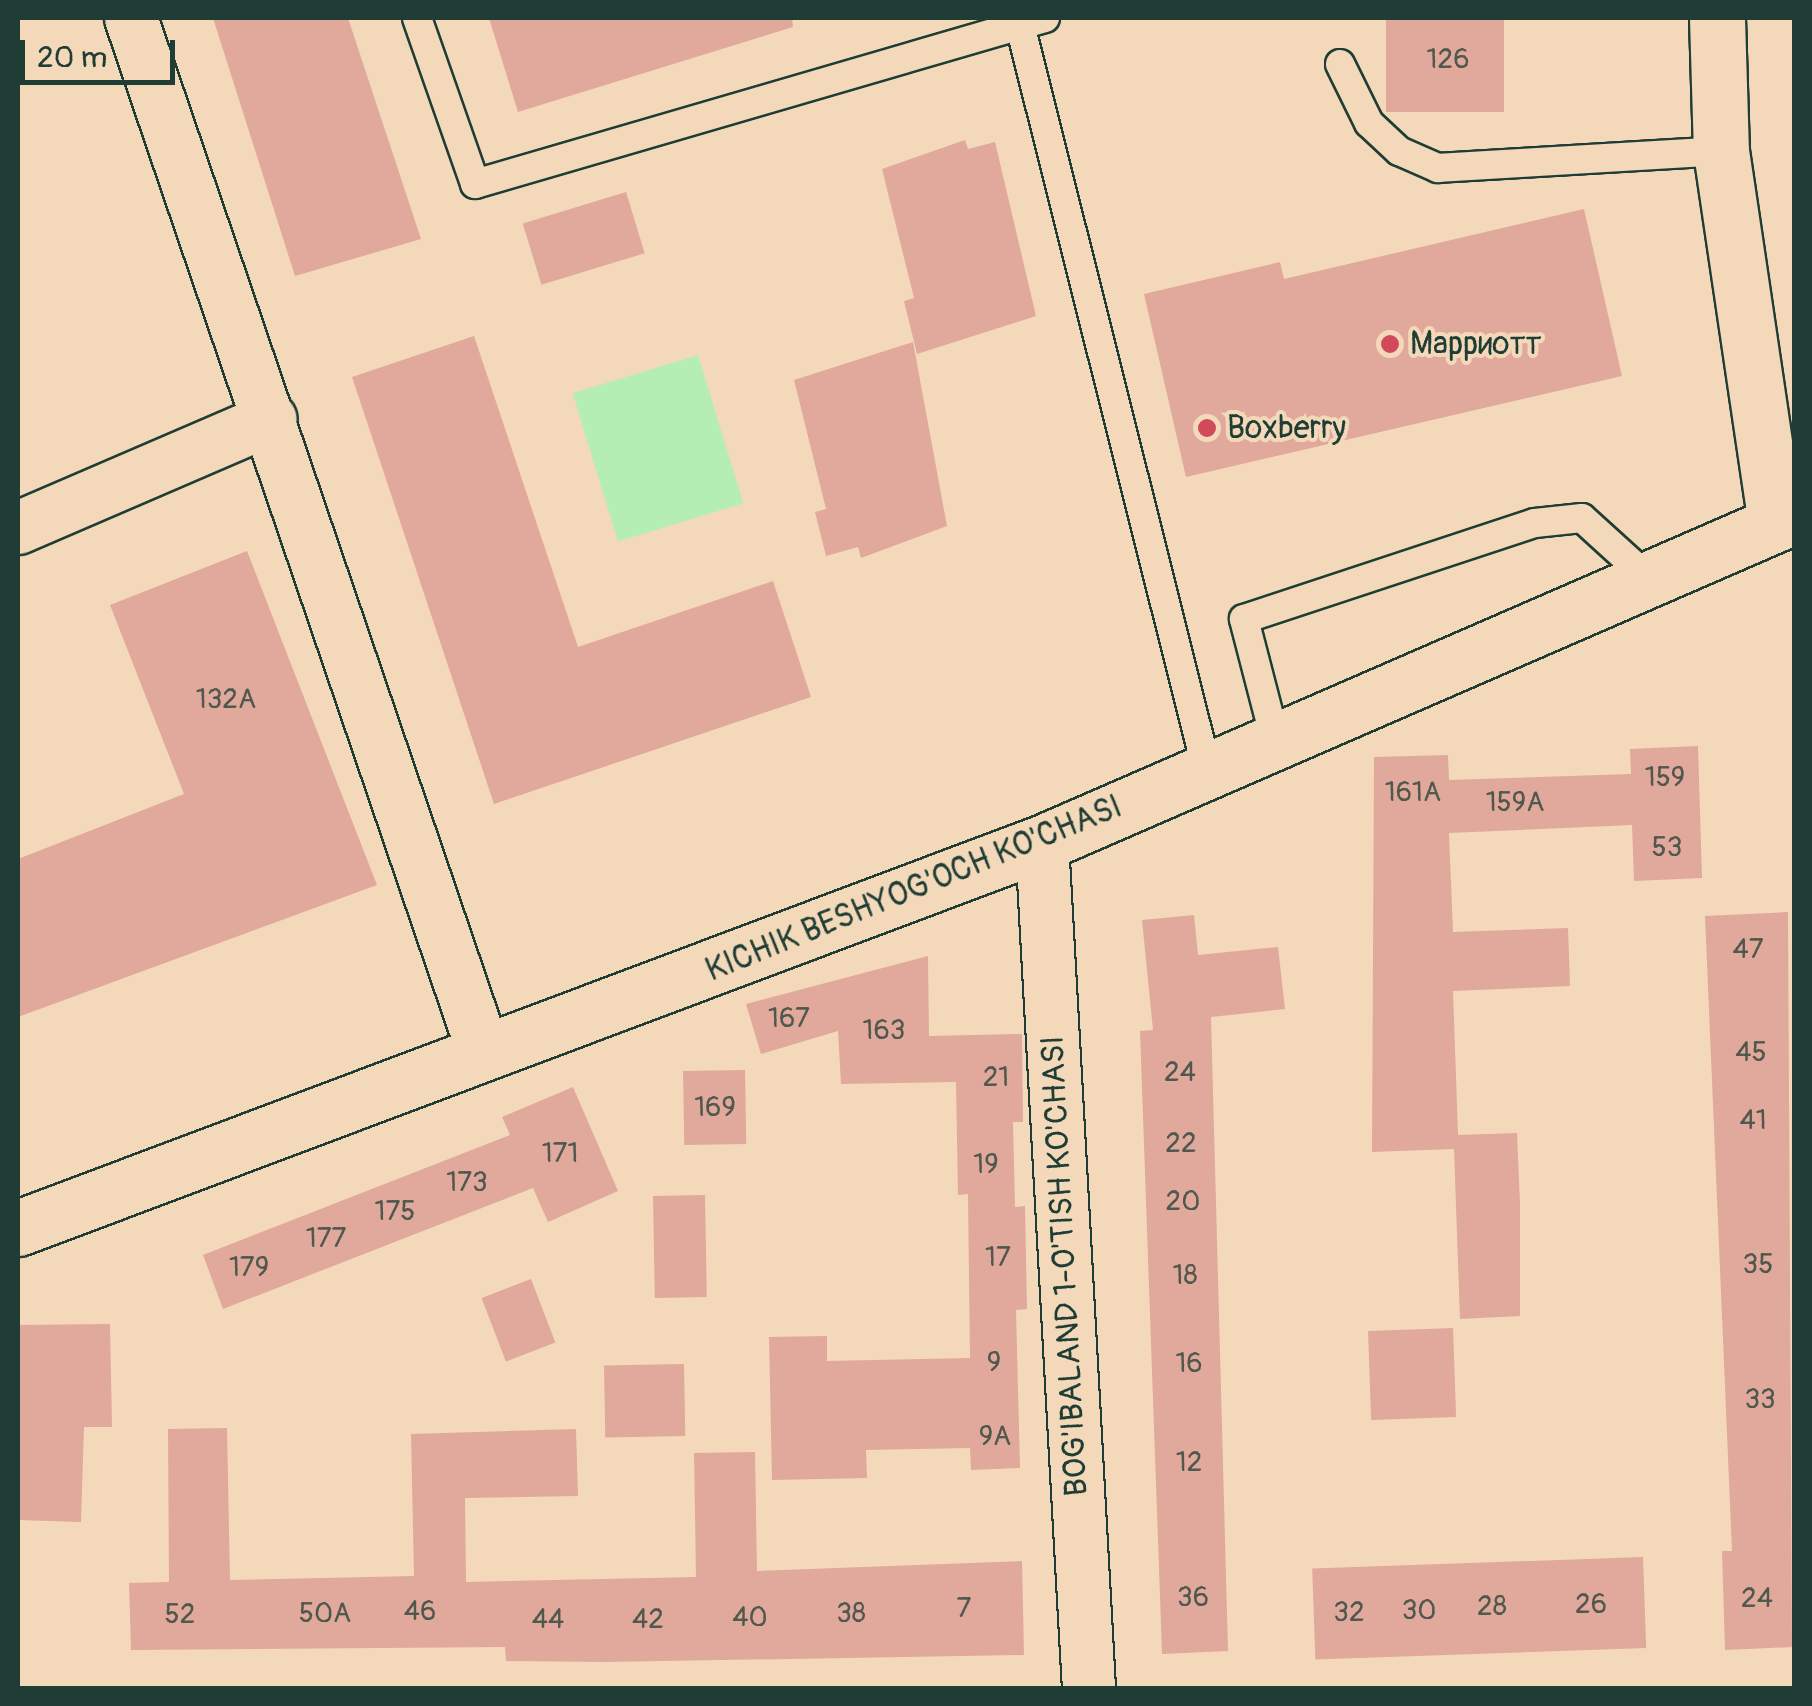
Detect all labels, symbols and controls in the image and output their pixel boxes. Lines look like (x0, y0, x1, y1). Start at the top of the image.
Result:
scale bar (25, 20, 180, 82)
text: 20 m (37, 39, 107, 76)
house number: 126 (1427, 43, 1469, 77)
place label: Марриотт (1410, 325, 1542, 363)
marker: Марриотт (1379, 333, 1401, 355)
place label: Boxberry (1227, 409, 1346, 447)
marker: Boxberry (1196, 417, 1218, 439)
house number: 132A (196, 683, 256, 717)
house number: 159 (1645, 761, 1685, 795)
house number: 161A (1385, 776, 1441, 810)
house number: 159A (1486, 786, 1544, 820)
street label: KICHIK BESHYOG'OCH KO'CHASI (700, 788, 1128, 990)
house number: 53 (1652, 831, 1682, 865)
house number: 47 (1732, 933, 1764, 967)
house number: 167 (768, 1002, 810, 1036)
house number: 163 (863, 1014, 905, 1048)
street label: BOG'IBALAND 1-O'TISH KO'CHASI (1034, 1035, 1096, 1497)
house number: 45 (1735, 1036, 1767, 1070)
house number: 24 (1164, 1056, 1196, 1090)
house number: 21 (983, 1061, 1009, 1095)
house number: 169 (694, 1091, 736, 1125)
house number: 41 (1739, 1104, 1767, 1138)
house number: 22 (1165, 1127, 1197, 1161)
house number: 171 (542, 1137, 578, 1171)
house number: 19 (973, 1148, 999, 1182)
house number: 173 (446, 1166, 488, 1200)
house number: 20 (1166, 1185, 1200, 1219)
house number: 175 (375, 1195, 415, 1229)
house number: 177 (306, 1222, 346, 1256)
house number: 17 (985, 1241, 1011, 1275)
house number: 35 (1743, 1248, 1773, 1282)
house number: 179 (229, 1251, 269, 1285)
house number: 18 (1172, 1259, 1198, 1293)
house number: 9 (987, 1346, 1001, 1380)
house number: 16 (1175, 1347, 1203, 1381)
house number: 33 (1744, 1383, 1776, 1417)
house number: 9A (979, 1420, 1011, 1454)
house number: 12 (1176, 1446, 1202, 1480)
house number: 36 (1177, 1581, 1209, 1615)
house number: 24 (1741, 1582, 1773, 1616)
house number: 26 (1575, 1588, 1607, 1622)
house number: 28 (1477, 1590, 1507, 1624)
house number: 7 (957, 1592, 971, 1626)
house number: 30 (1402, 1594, 1436, 1628)
house number: 46 (404, 1595, 436, 1629)
house number: 32 (1333, 1596, 1365, 1630)
house number: 50A (299, 1597, 351, 1631)
house number: 38 (836, 1597, 866, 1631)
house number: 52 (165, 1598, 195, 1632)
house number: 40 (732, 1601, 768, 1635)
house number: 44 (532, 1603, 564, 1637)
house number: 42 (632, 1603, 664, 1637)

